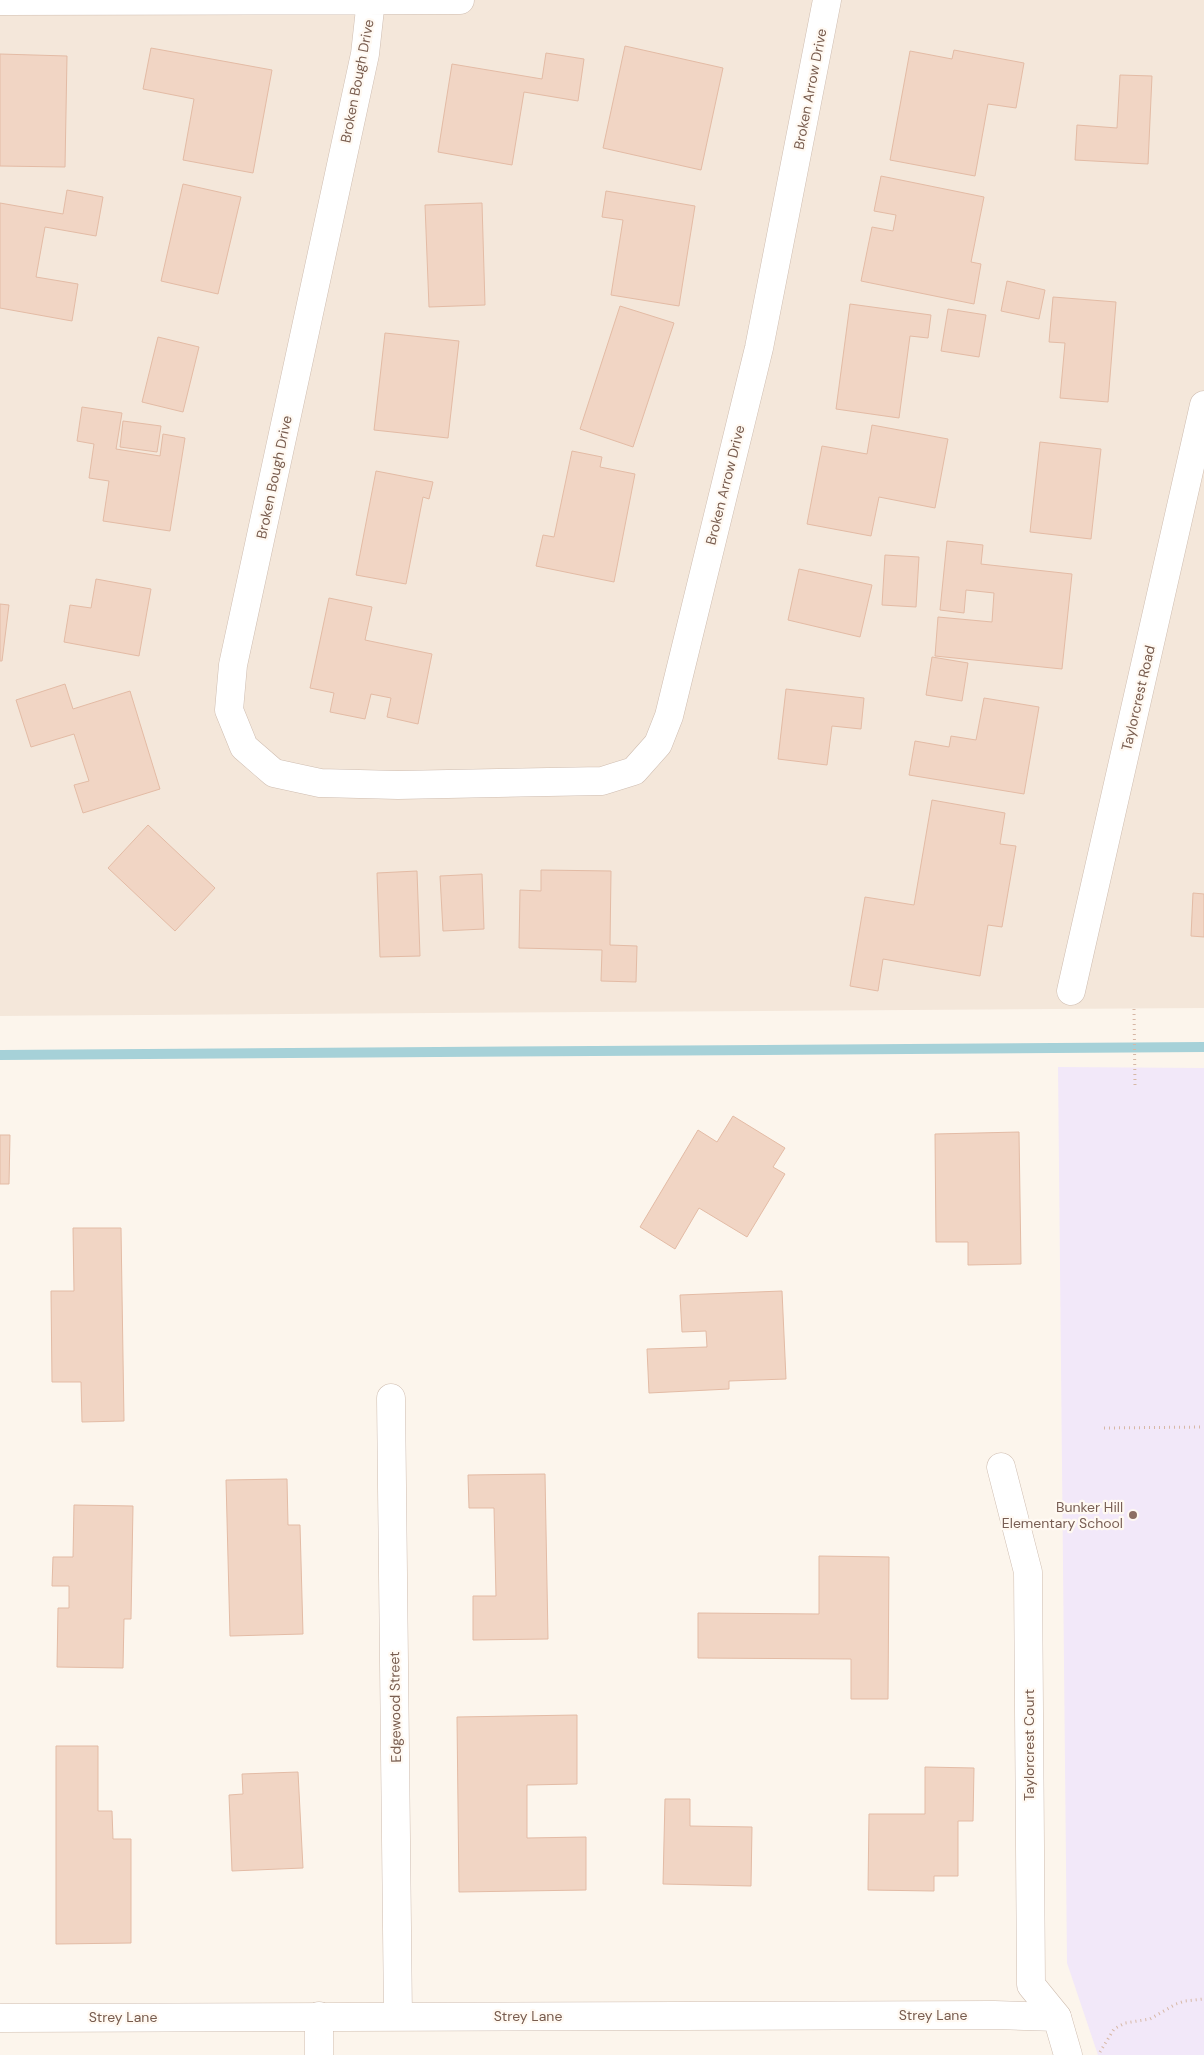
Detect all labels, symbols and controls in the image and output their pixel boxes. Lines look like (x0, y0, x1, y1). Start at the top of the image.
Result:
street label: Broken Bough Drive (336, 18, 378, 144)
street label: Broken Arrow Drive (789, 27, 831, 151)
street label: Broken Bough Drive (252, 414, 296, 540)
street label: Broken Arrow Drive (701, 423, 749, 547)
street label: Taylorcrest Road (1117, 643, 1159, 753)
place label: Bunker Hill Elementary School (1002, 1498, 1123, 1532)
marker: Bunker Hill Elementary School (1127, 1509, 1139, 1521)
street label: Edgewood Street (385, 1651, 405, 1763)
street label: Taylorcrest Court (1020, 1689, 1038, 1801)
street label: Strey Lane (899, 2006, 967, 2024)
street label: Strey Lane (494, 2007, 562, 2025)
street label: Strey Lane (89, 2008, 157, 2026)

